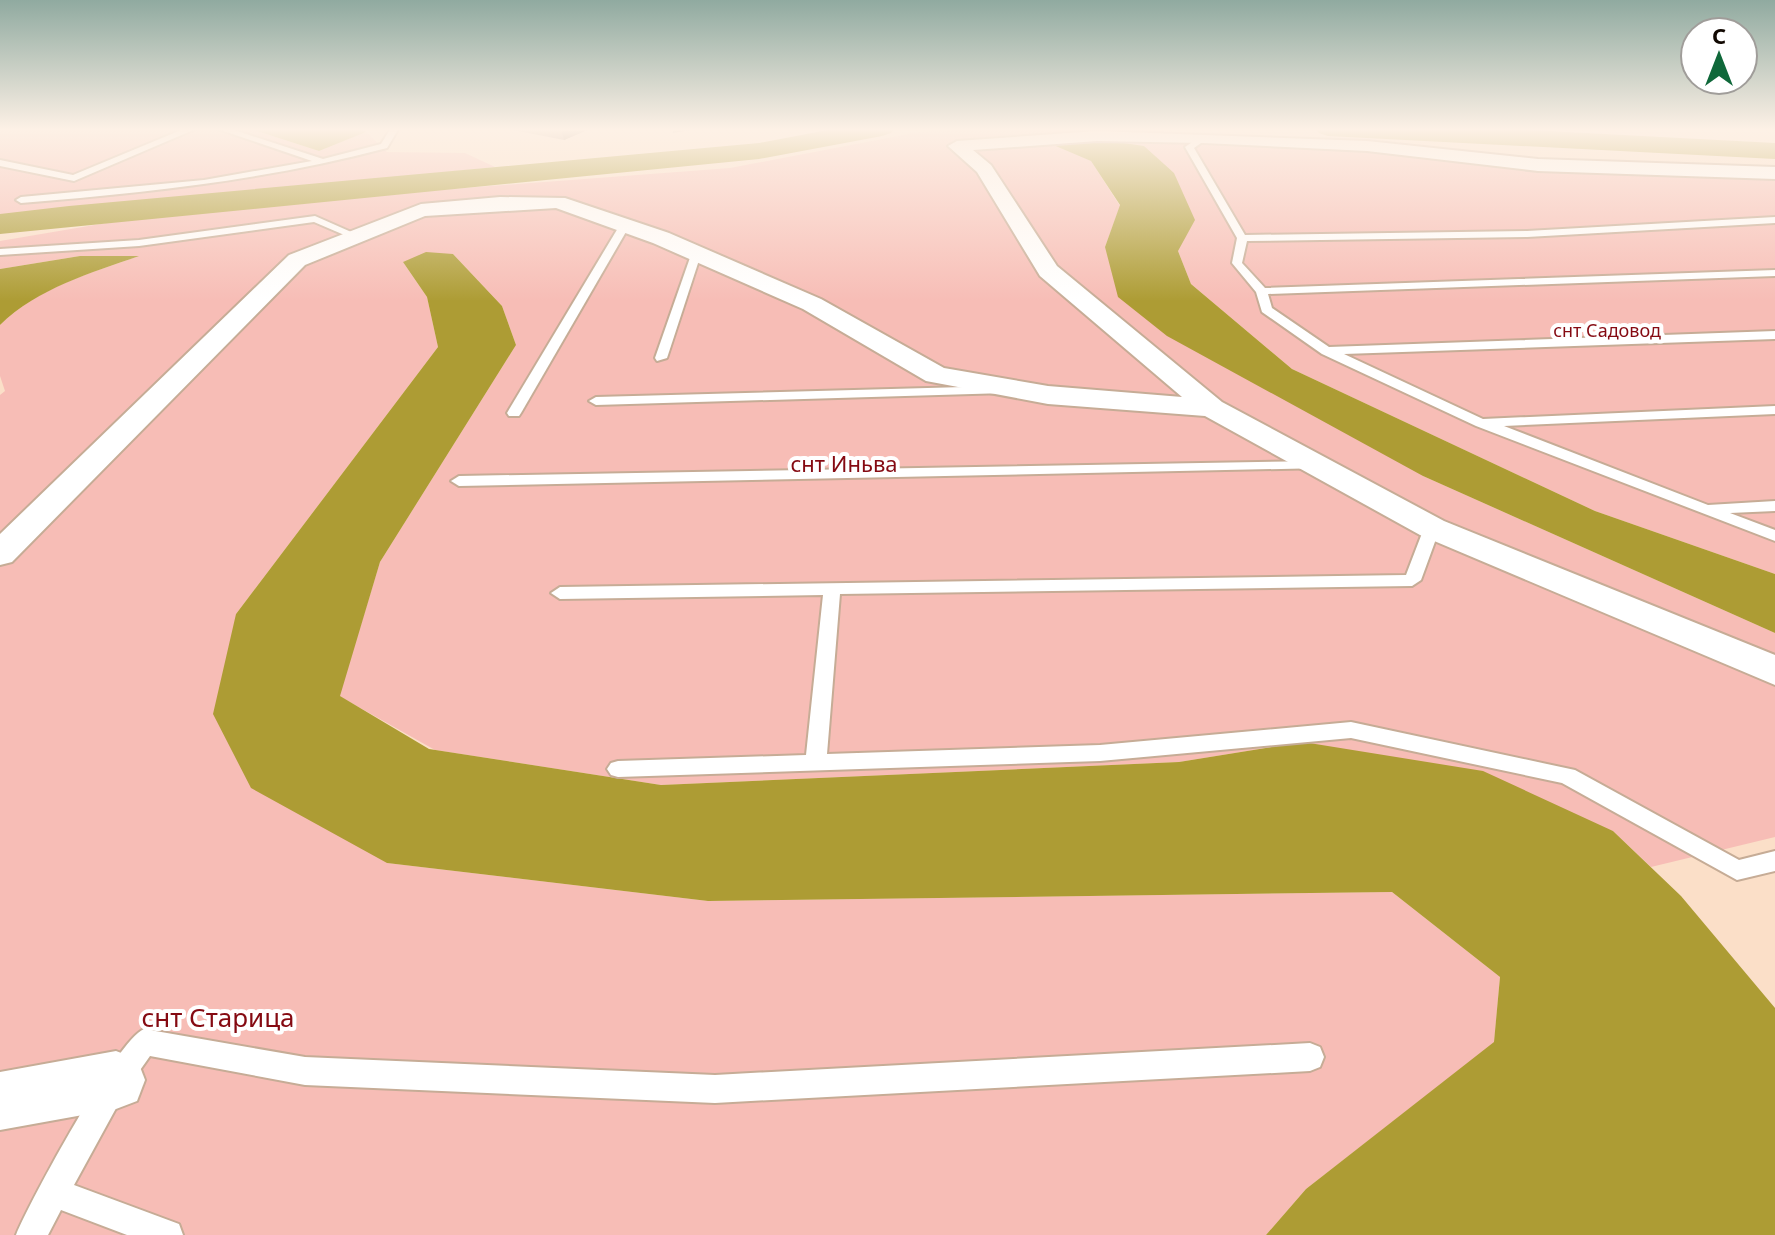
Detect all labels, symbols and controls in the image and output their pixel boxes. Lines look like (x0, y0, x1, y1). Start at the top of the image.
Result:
north arrow (1679, 16, 1759, 96)
text: С (1712, 20, 1726, 50)
park label: снт Садовод (1553, 318, 1661, 342)
park label: снт Иньва (790, 448, 898, 478)
park label: снт Старица (141, 999, 295, 1035)

